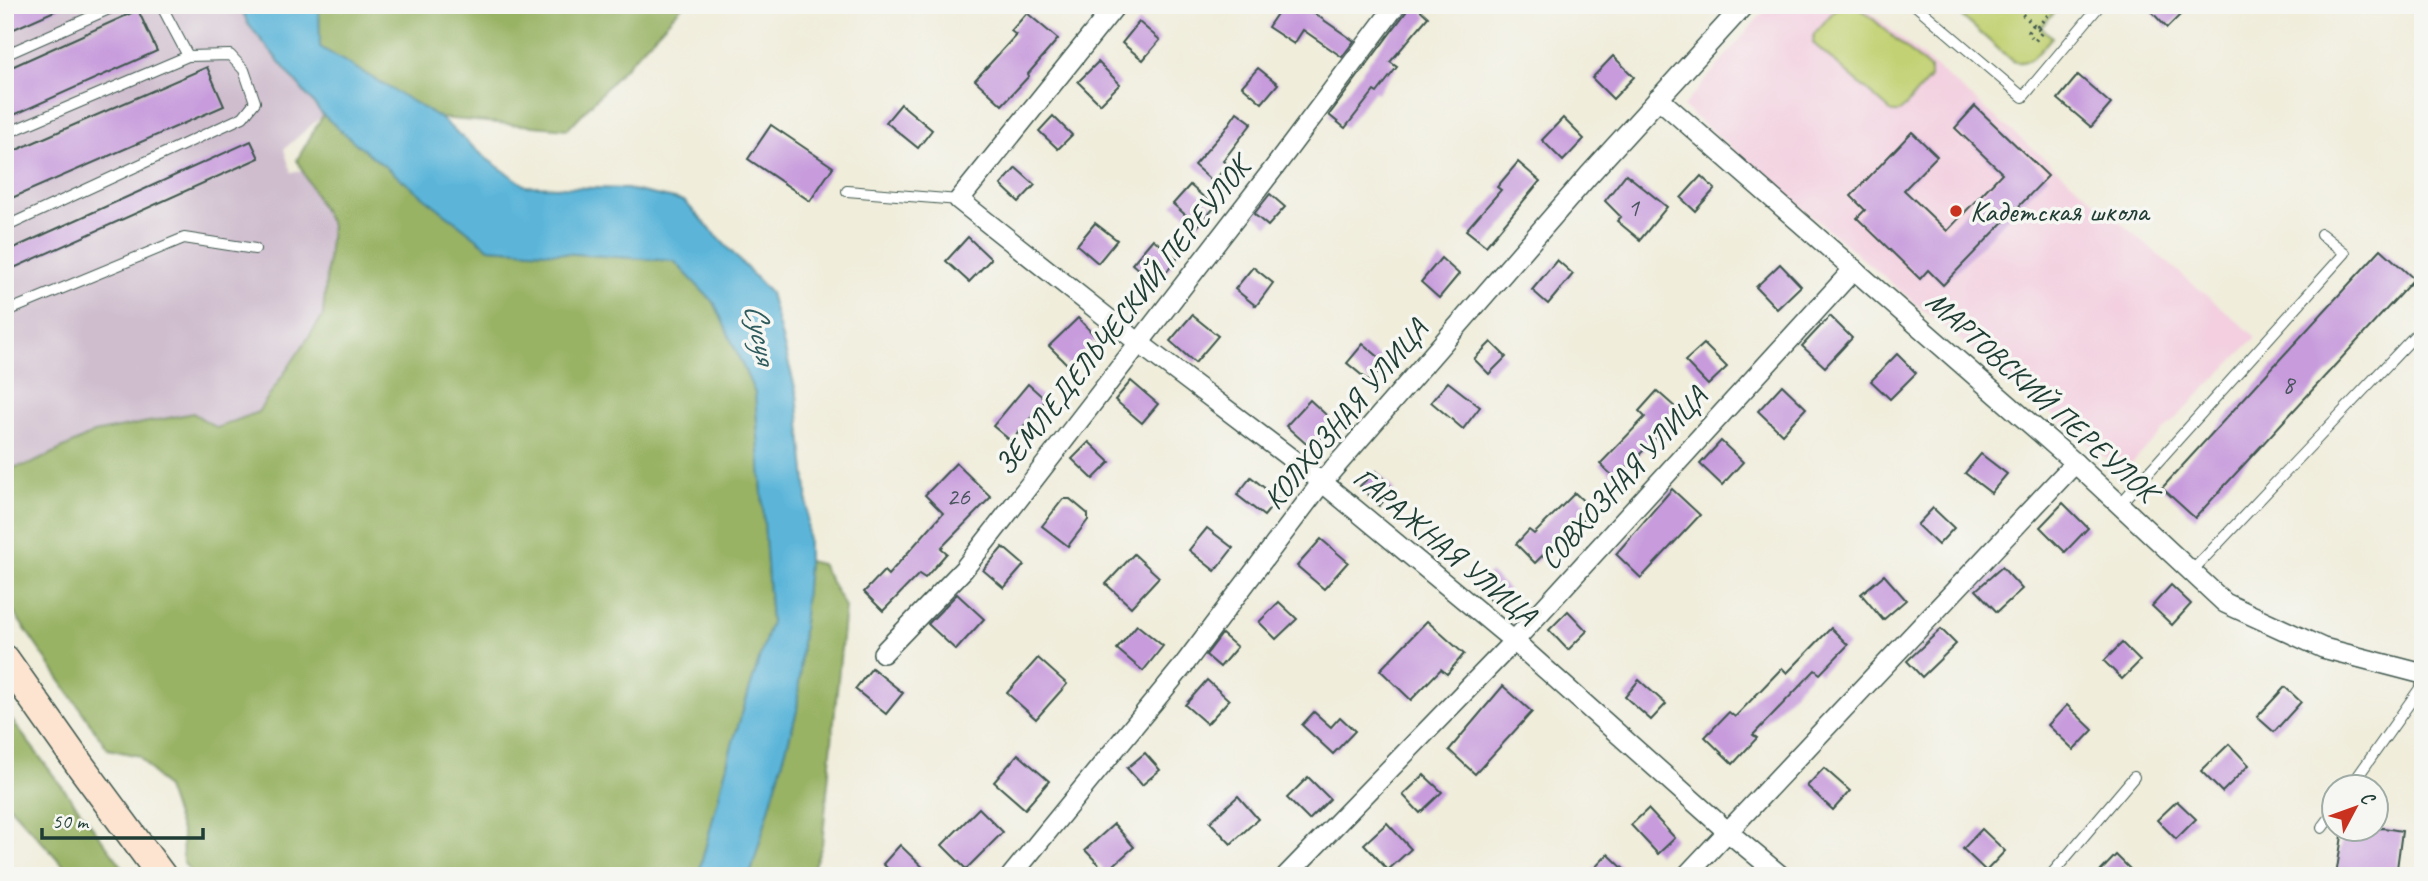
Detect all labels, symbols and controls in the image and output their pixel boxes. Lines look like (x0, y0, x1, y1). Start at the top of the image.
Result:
street label: ЗЕМЛЕДЕЛЬЧЕСКИЙ ПЕРЕУЛОК (986, 144, 1262, 483)
house number: 1 (1627, 191, 1640, 224)
place label: Кадетская школа (1970, 192, 2151, 230)
marker: Кадетская школа (1948, 203, 1964, 219)
street label: МАРТОВСКИЙ ПЕРЕУЛОК (1919, 282, 2170, 514)
water label: Сусуя (735, 300, 788, 371)
street label: КОЛХОЗНАЯ УЛИЦА (1254, 310, 1437, 517)
house number: 8 (2282, 368, 2296, 401)
street label: СОВХОЗНАЯ УЛИЦА (1531, 377, 1716, 577)
street label: ГАРАЖНАЯ УЛИЦА (1346, 458, 1546, 635)
house number: 26 (946, 480, 971, 513)
north arrow (2320, 772, 2390, 842)
text: С (2355, 786, 2381, 811)
scale bar (42, 797, 203, 841)
text: 50 m (52, 808, 90, 834)

